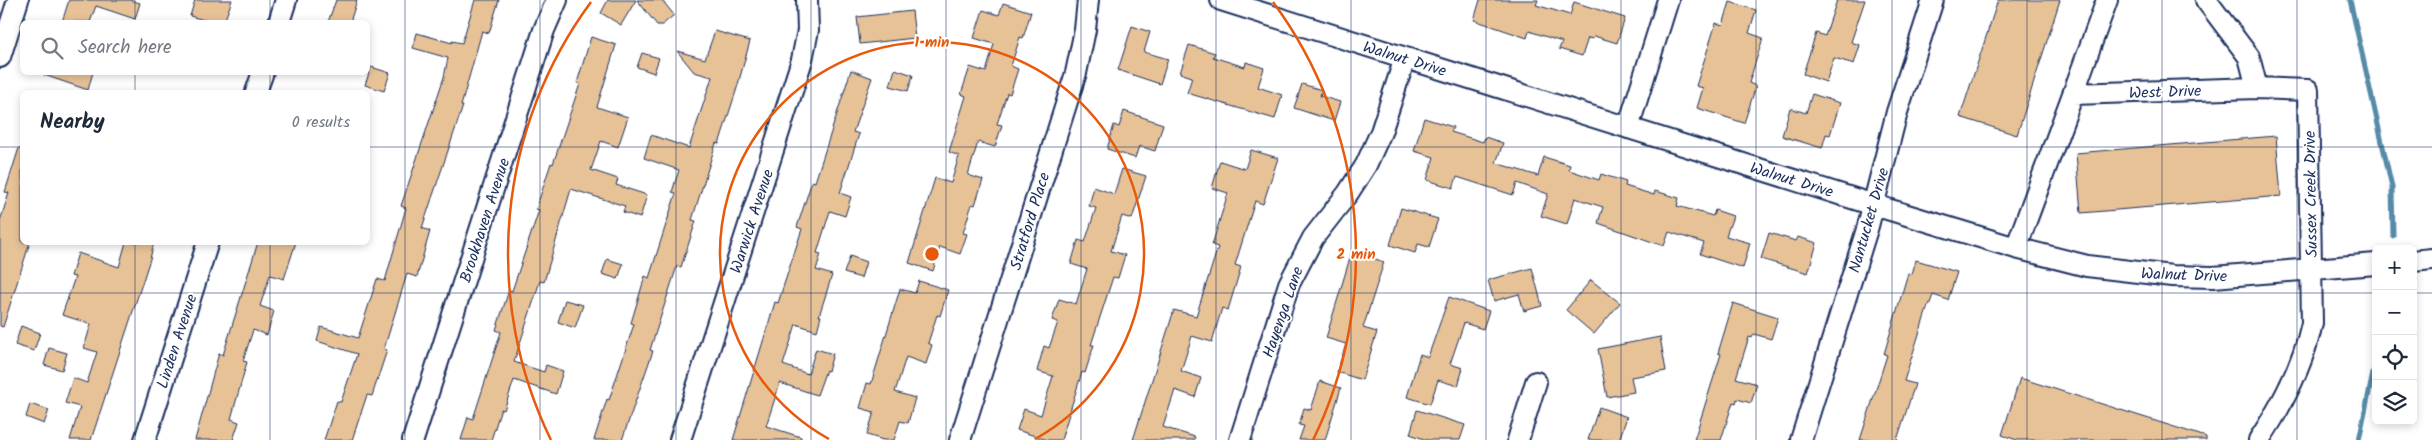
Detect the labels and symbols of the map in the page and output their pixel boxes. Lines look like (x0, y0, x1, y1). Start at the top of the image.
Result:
text: 1 min (915, 31, 949, 55)
street label: Walnut Drive (1360, 35, 1449, 84)
street label: West Drive (2128, 79, 2202, 106)
street label: Sussex Creek Drive (2298, 130, 2325, 258)
street label: Brookhaven Avenue (454, 155, 517, 286)
street label: Walnut Drive (1747, 156, 1836, 205)
street label: Nantucket Drive (1842, 165, 1896, 276)
street label: Warwick Avenue (724, 166, 781, 277)
street label: Stratford Place (1004, 169, 1057, 273)
text: 2 min (1336, 243, 1376, 267)
centre of rings (923, 245, 941, 263)
street label: Walnut Drive (2140, 262, 2227, 289)
street label: Hayenga Lane (1256, 264, 1311, 361)
street label: Linden Avenue (150, 291, 205, 392)

